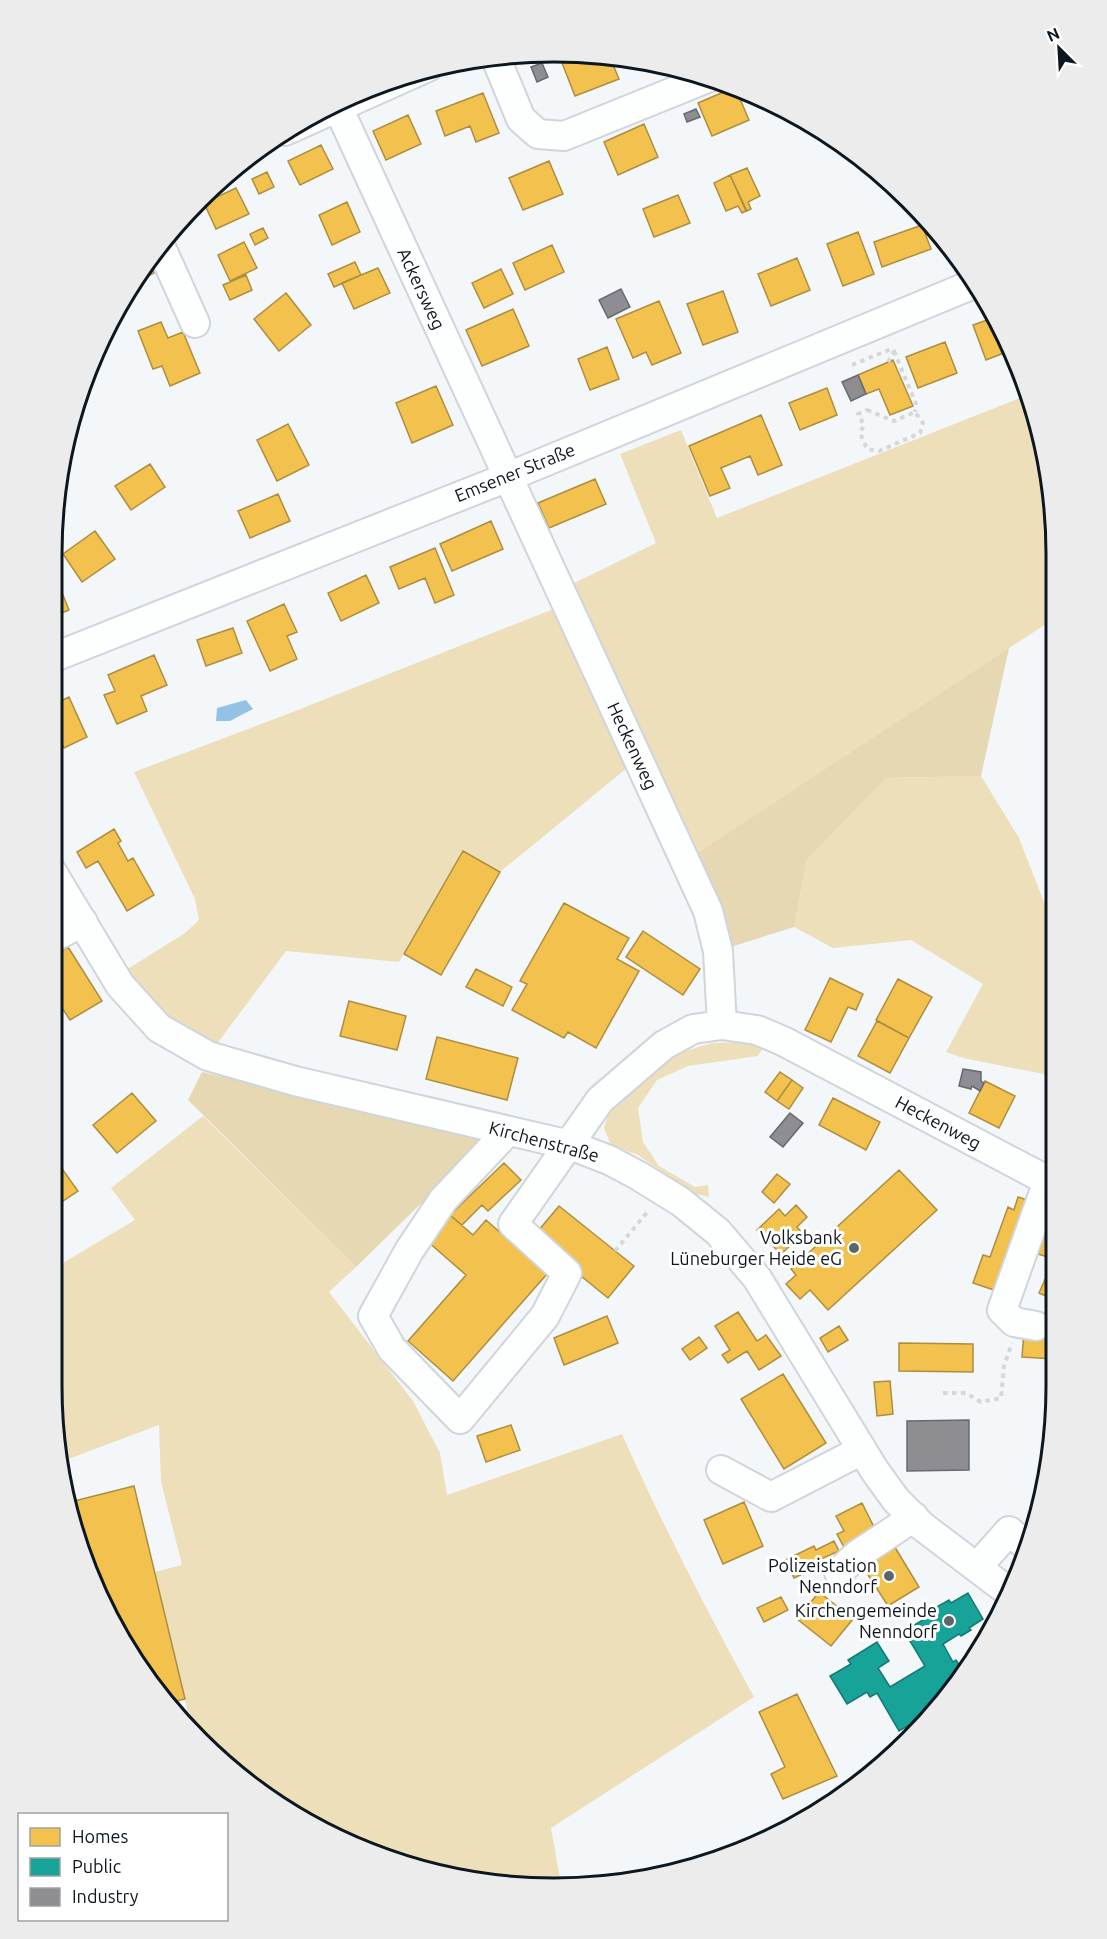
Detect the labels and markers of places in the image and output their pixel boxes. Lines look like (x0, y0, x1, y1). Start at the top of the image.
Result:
place label: Volksbank Lüneburger Heide eG (670, 1227, 842, 1268)
marker: Volksbank Lüneburger Heide eG (847, 1241, 861, 1255)
place label: Polizeistation Nenndorf (768, 1555, 877, 1596)
marker: Polizeistation Nenndorf (882, 1569, 896, 1583)
place label: Kirchengemeinde Nenndorf (795, 1600, 937, 1641)
marker: Kirchengemeinde Nenndorf (942, 1614, 956, 1628)

